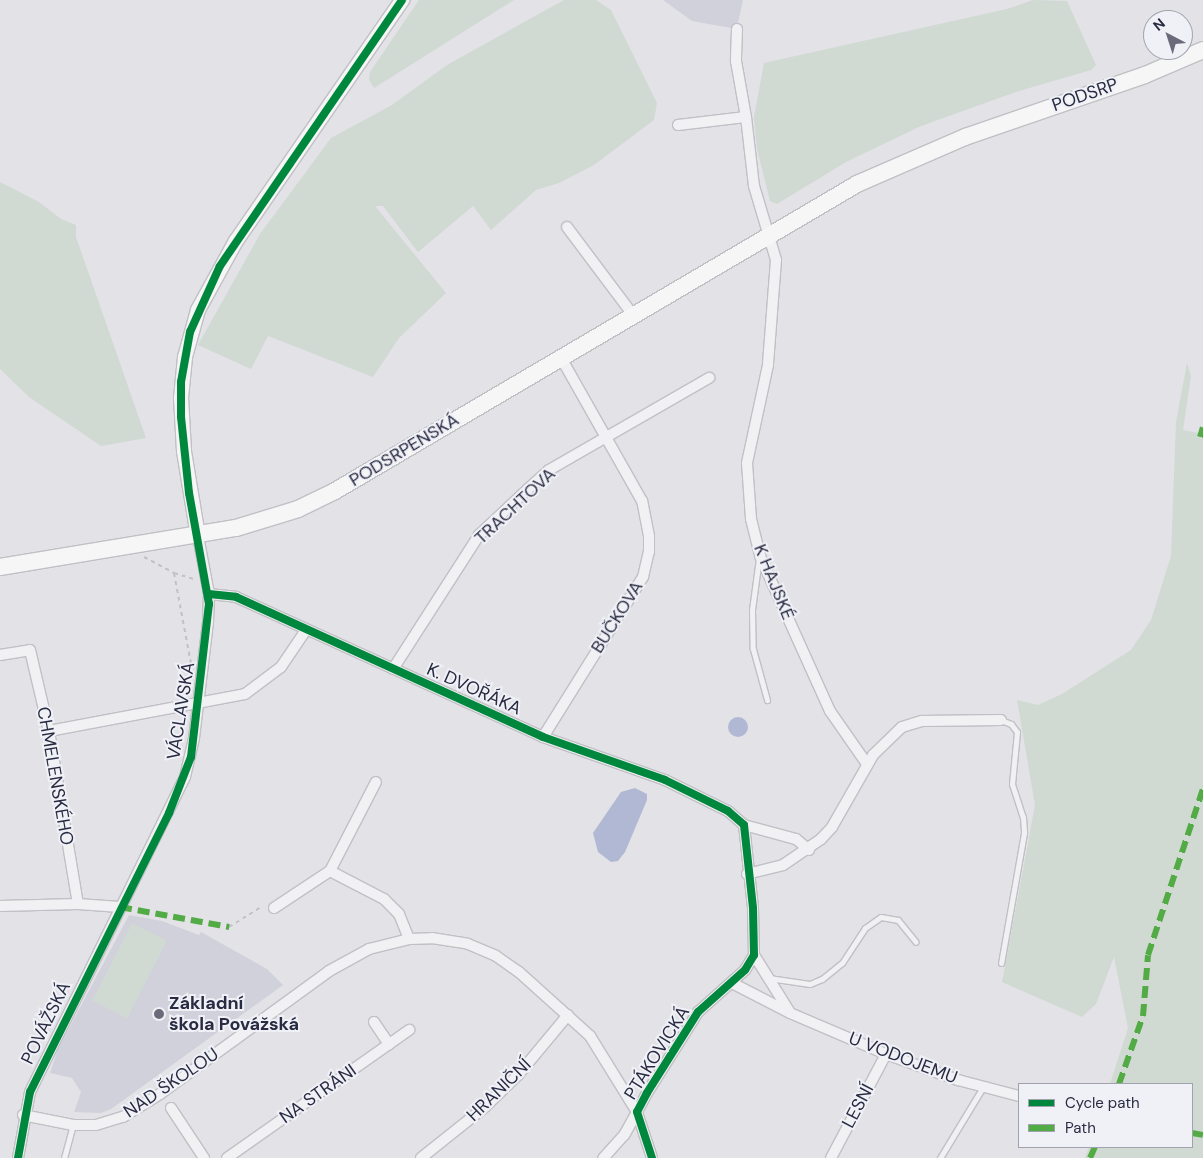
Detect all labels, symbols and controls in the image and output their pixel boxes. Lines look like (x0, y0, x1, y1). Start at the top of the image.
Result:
north arrow (1143, 10, 1193, 60)
text: N (1149, 14, 1169, 34)
street label: PODSRP (1049, 74, 1121, 116)
street label: PODSRPENSKÁ (345, 409, 463, 491)
street label: TRACHTOVA (470, 463, 560, 549)
street label: K HAJSKÉ (749, 541, 799, 623)
street label: BUČKOVA (586, 577, 648, 657)
street label: K. DVOŘÁKA (423, 659, 525, 719)
street label: VÁCLAVSKÁ (163, 661, 199, 761)
street label: CHMELENSKÉHO (32, 705, 78, 847)
street label: POVÁŽSKÁ (17, 978, 75, 1068)
place label: Základní škola Povážská (169, 993, 299, 1036)
street label: PTÁKOVICKÁ (620, 1002, 694, 1104)
marker: Základní škola Povážská (153, 1008, 165, 1020)
street label: U VODOJEMU (846, 1027, 960, 1089)
street label: NAD ŠKOLOU (119, 1043, 223, 1123)
street label: HRANIČNÍ (462, 1054, 536, 1126)
street label: NA STRÁNI (275, 1060, 361, 1128)
street label: LESNÍ (837, 1080, 879, 1132)
legend (1018, 1083, 1193, 1148)
text: Cycle path (1065, 1093, 1140, 1113)
text: Path (1065, 1118, 1096, 1138)

